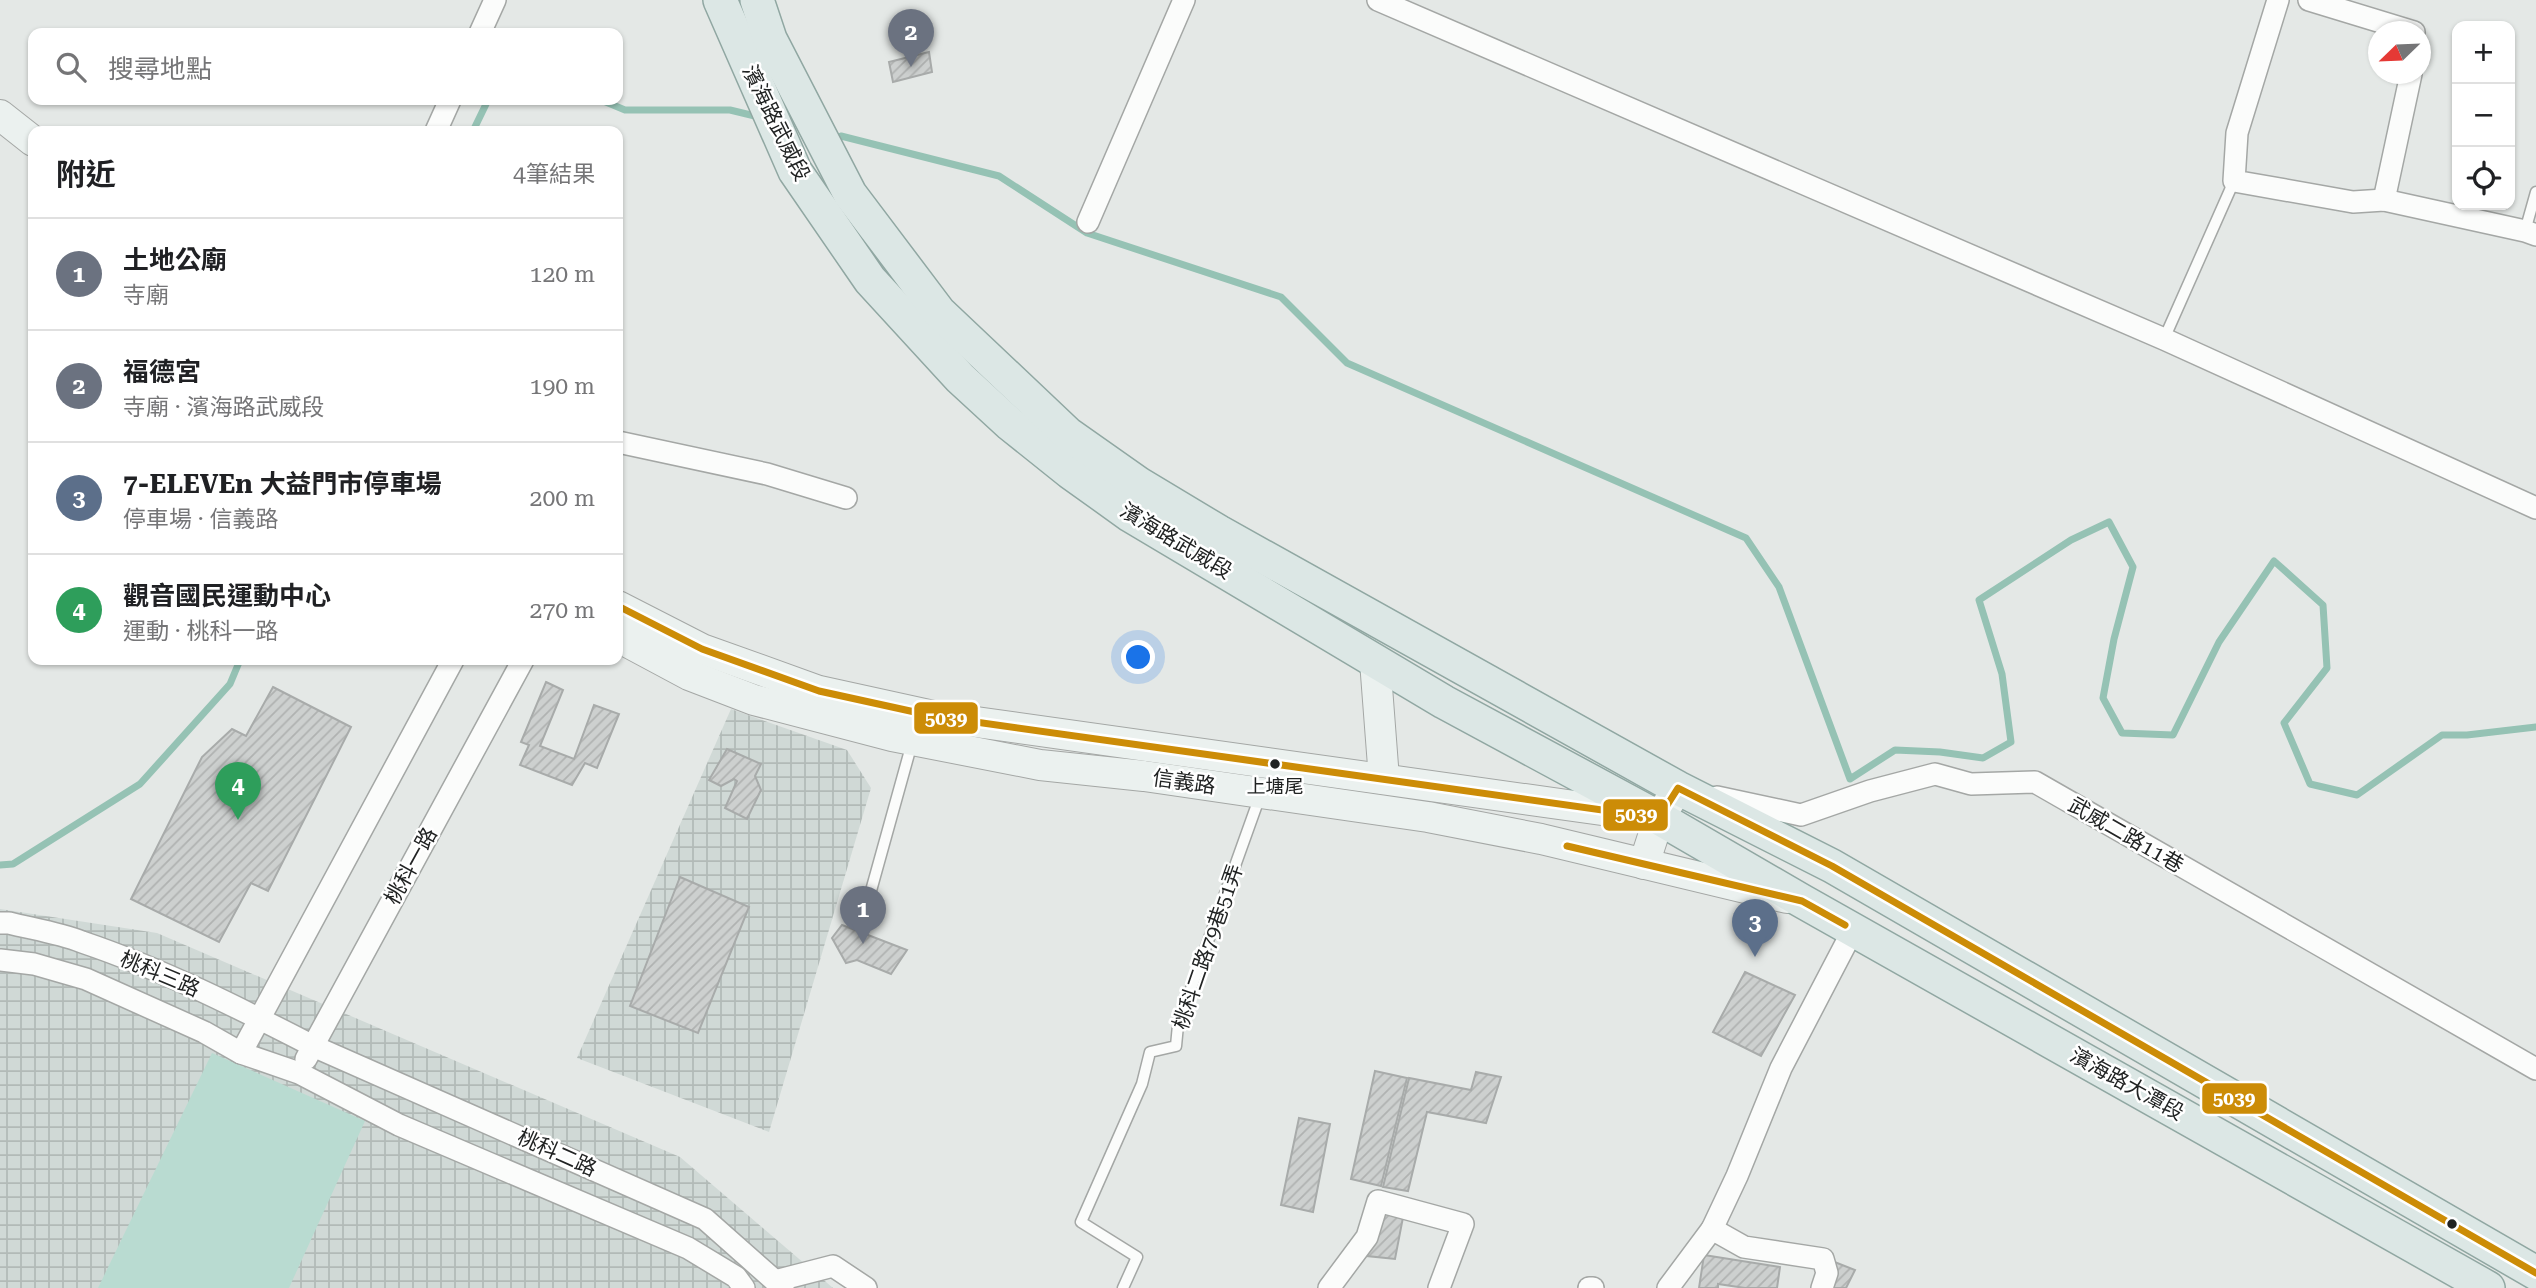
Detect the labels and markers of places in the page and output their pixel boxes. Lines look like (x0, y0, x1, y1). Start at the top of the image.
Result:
pin: 2 (888, 9, 934, 67)
marker: 上塘尾 (1268, 757, 1282, 771)
pin: 4 (215, 762, 261, 820)
place label: 上塘尾 (1246, 775, 1304, 798)
pin: 1 (840, 886, 886, 944)
pin: 3 (1732, 899, 1778, 957)
unlabelled marker (2445, 1217, 2459, 1231)

